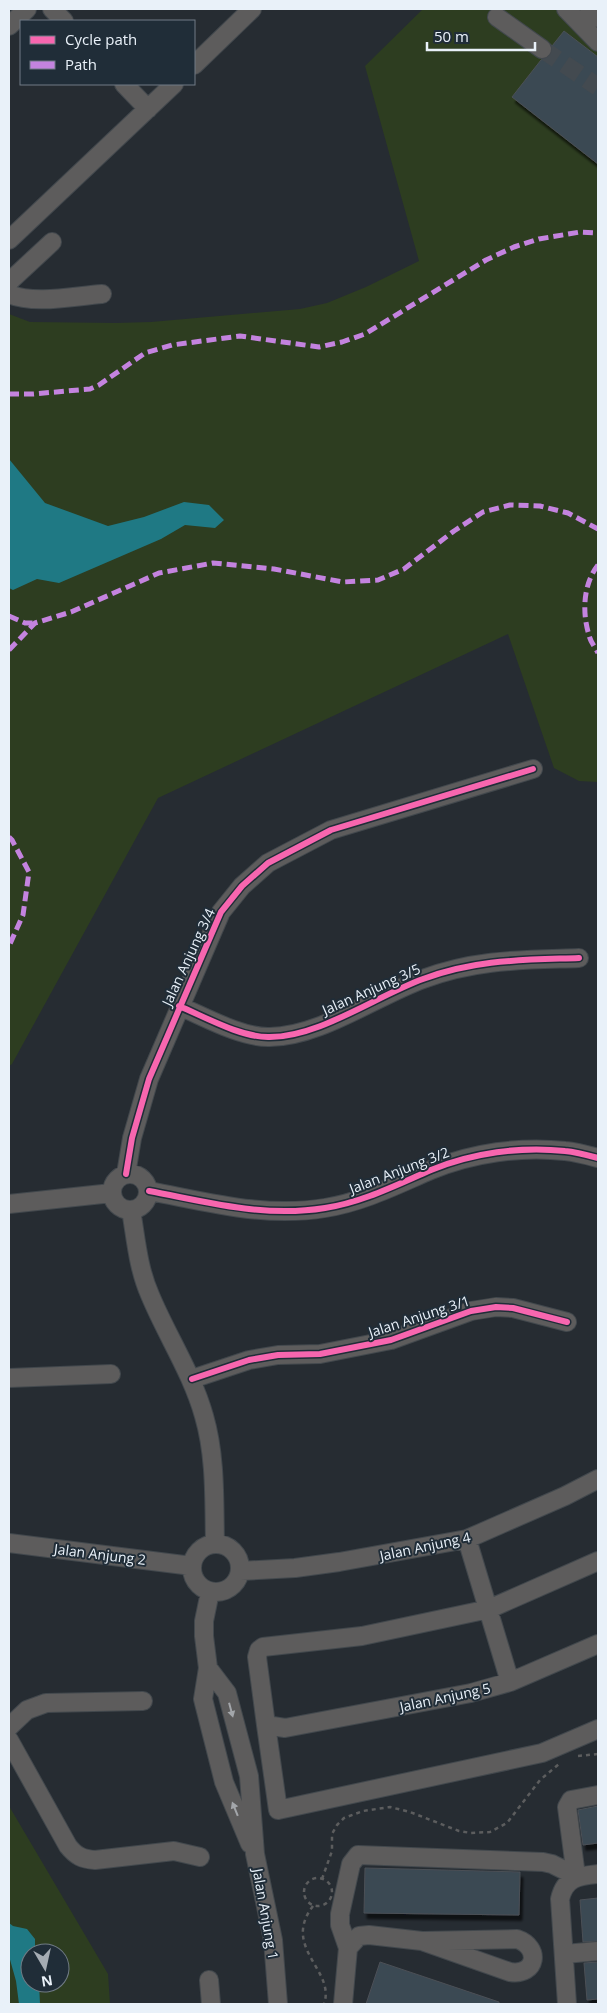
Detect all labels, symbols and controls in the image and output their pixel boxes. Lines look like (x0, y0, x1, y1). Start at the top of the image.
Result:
legend (20, 20, 195, 85)
scale bar (427, 20, 534, 52)
text: 50 m (434, 26, 469, 46)
text: Cycle path (65, 29, 137, 49)
text: Path (65, 54, 97, 74)
street label: Jalan Anjung 3/4 (156, 905, 219, 1011)
street label: Jalan Anjung 3/5 (317, 959, 423, 1020)
street label: Jalan Anjung 3/2 (344, 1142, 452, 1199)
street label: Jalan Anjung 3/1 (364, 1291, 472, 1342)
street label: Jalan Anjung 4 (376, 1527, 472, 1565)
street label: Jalan Anjung 2 (51, 1539, 147, 1569)
street label: Jalan Anjung 5 (396, 1678, 492, 1716)
one-way arrow (228, 1703, 236, 1718)
one-way arrow (231, 1801, 239, 1816)
street label: Jalan Anjung 1 (248, 1865, 283, 1961)
north arrow (20, 1943, 70, 1993)
text: N (40, 1971, 54, 1992)

